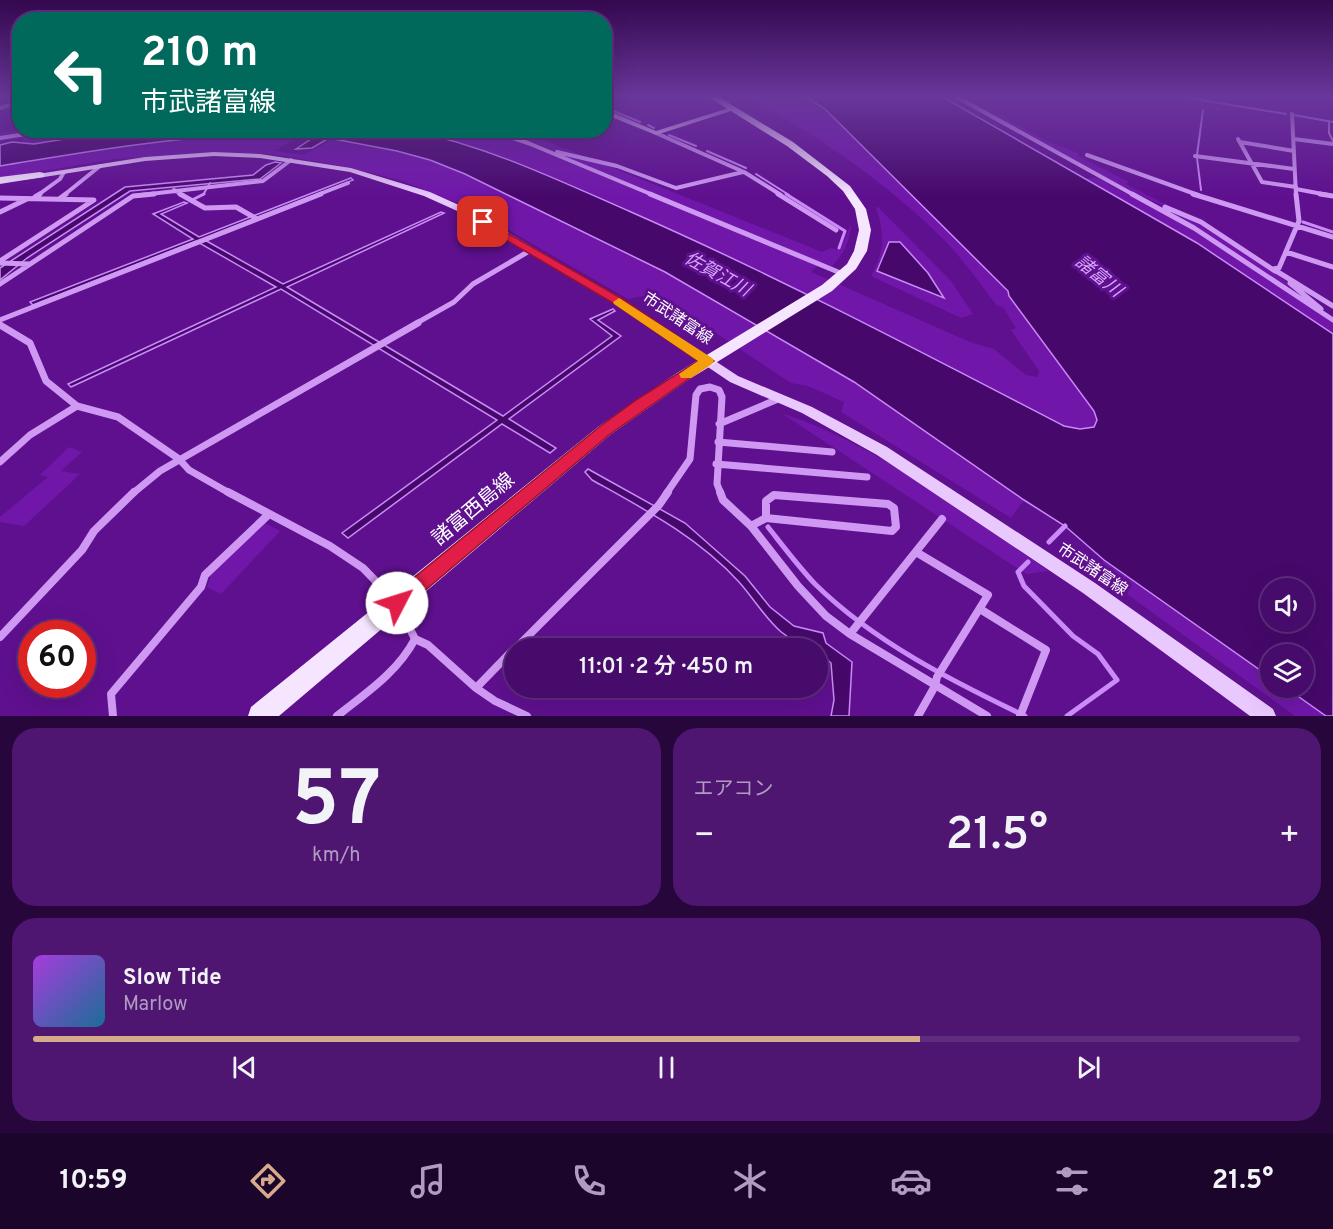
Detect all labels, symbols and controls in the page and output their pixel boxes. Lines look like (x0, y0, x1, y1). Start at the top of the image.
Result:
text: 210 m (141, 28, 258, 81)
icon: left (42, 36, 120, 114)
text: 市武諸富線 (141, 87, 276, 121)
pin (457, 196, 508, 247)
icon: arrive (466, 205, 499, 238)
water label: 佐賀江川 (680, 247, 756, 303)
water label: 諸富川 (1070, 251, 1128, 304)
street label: 市武諸富線 (638, 288, 716, 350)
street label: 諸富西島線 (427, 468, 521, 552)
street label: 市武諸富線 (1053, 539, 1131, 601)
position arrow (365, 571, 429, 635)
map controls (1260, 578, 1314, 698)
button: sound (1260, 578, 1314, 632)
speed limit sign: 60 (18, 620, 96, 698)
button: layers (1260, 644, 1314, 698)
text: 11:01 · 2 分 · 450 m (579, 654, 753, 681)
text: 57 (291, 754, 381, 853)
text: エアコン (694, 777, 774, 803)
text: 21.5° (946, 808, 1048, 865)
text: − (694, 816, 715, 858)
text: + (1279, 816, 1300, 858)
text: km/h (312, 843, 361, 869)
text: Slow Tide (123, 965, 222, 992)
text: Marlow (123, 992, 187, 1018)
icon: previous (228, 1051, 261, 1084)
icon: pause (650, 1051, 683, 1084)
icon: next (1072, 1051, 1105, 1084)
icon: directions (247, 1160, 289, 1202)
icon: music (407, 1160, 449, 1202)
icon: phone (568, 1160, 610, 1202)
icon: climate (729, 1160, 771, 1202)
icon: car (890, 1160, 932, 1202)
icon: filters (1051, 1160, 1093, 1202)
text: 10:59 (59, 1164, 128, 1198)
text: 21.5° (1212, 1164, 1274, 1198)

